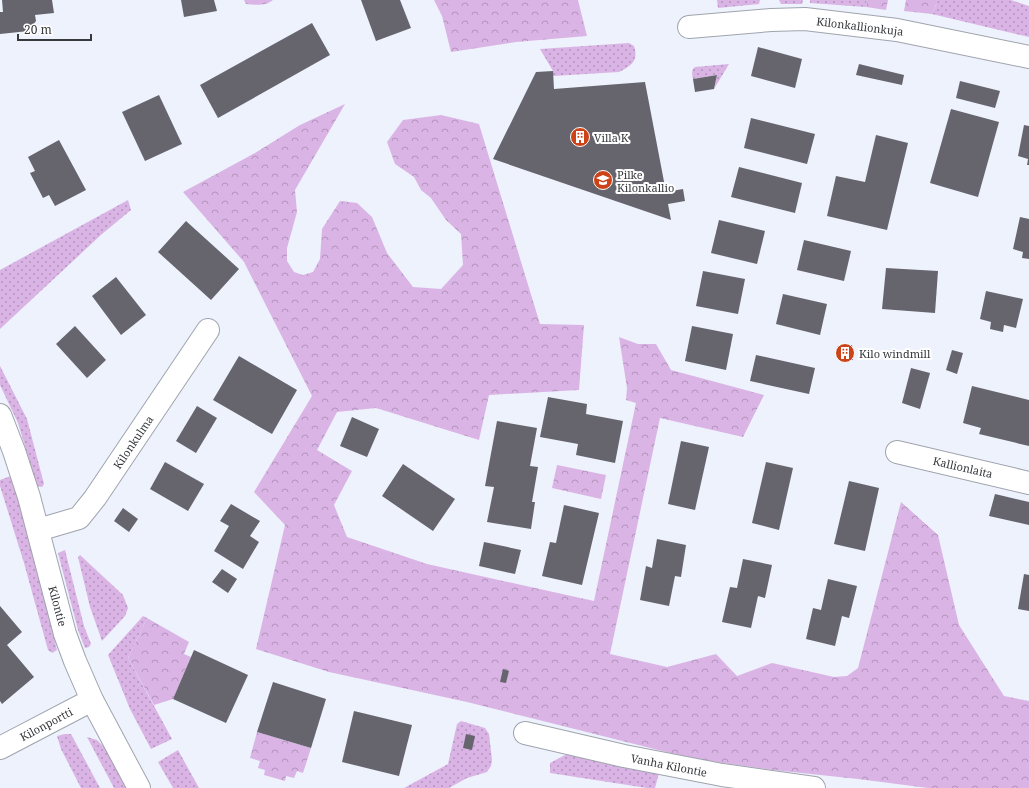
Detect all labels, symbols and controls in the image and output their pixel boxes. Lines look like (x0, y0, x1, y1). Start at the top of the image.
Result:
street label: Kilonkallionkuja (816, 13, 904, 39)
scale bar (18, 16, 91, 42)
text: 20 m (24, 21, 52, 38)
building icon: Villa K (569, 126, 591, 148)
place label: Villa K (594, 130, 629, 145)
place label: Pilke Kilonkallio (617, 167, 674, 195)
school or university icon: Pilke Kilonkallio (592, 169, 614, 191)
building icon: Kilo windmill (834, 342, 856, 364)
place label: Kilo windmill (859, 346, 931, 361)
street label: Kilonkulma (110, 412, 156, 472)
street label: Kallionlaita (932, 453, 994, 481)
street label: Kilontie (45, 584, 71, 628)
street label: Kilonportti (17, 704, 75, 744)
street label: Vanha Kilontie (630, 750, 709, 780)

